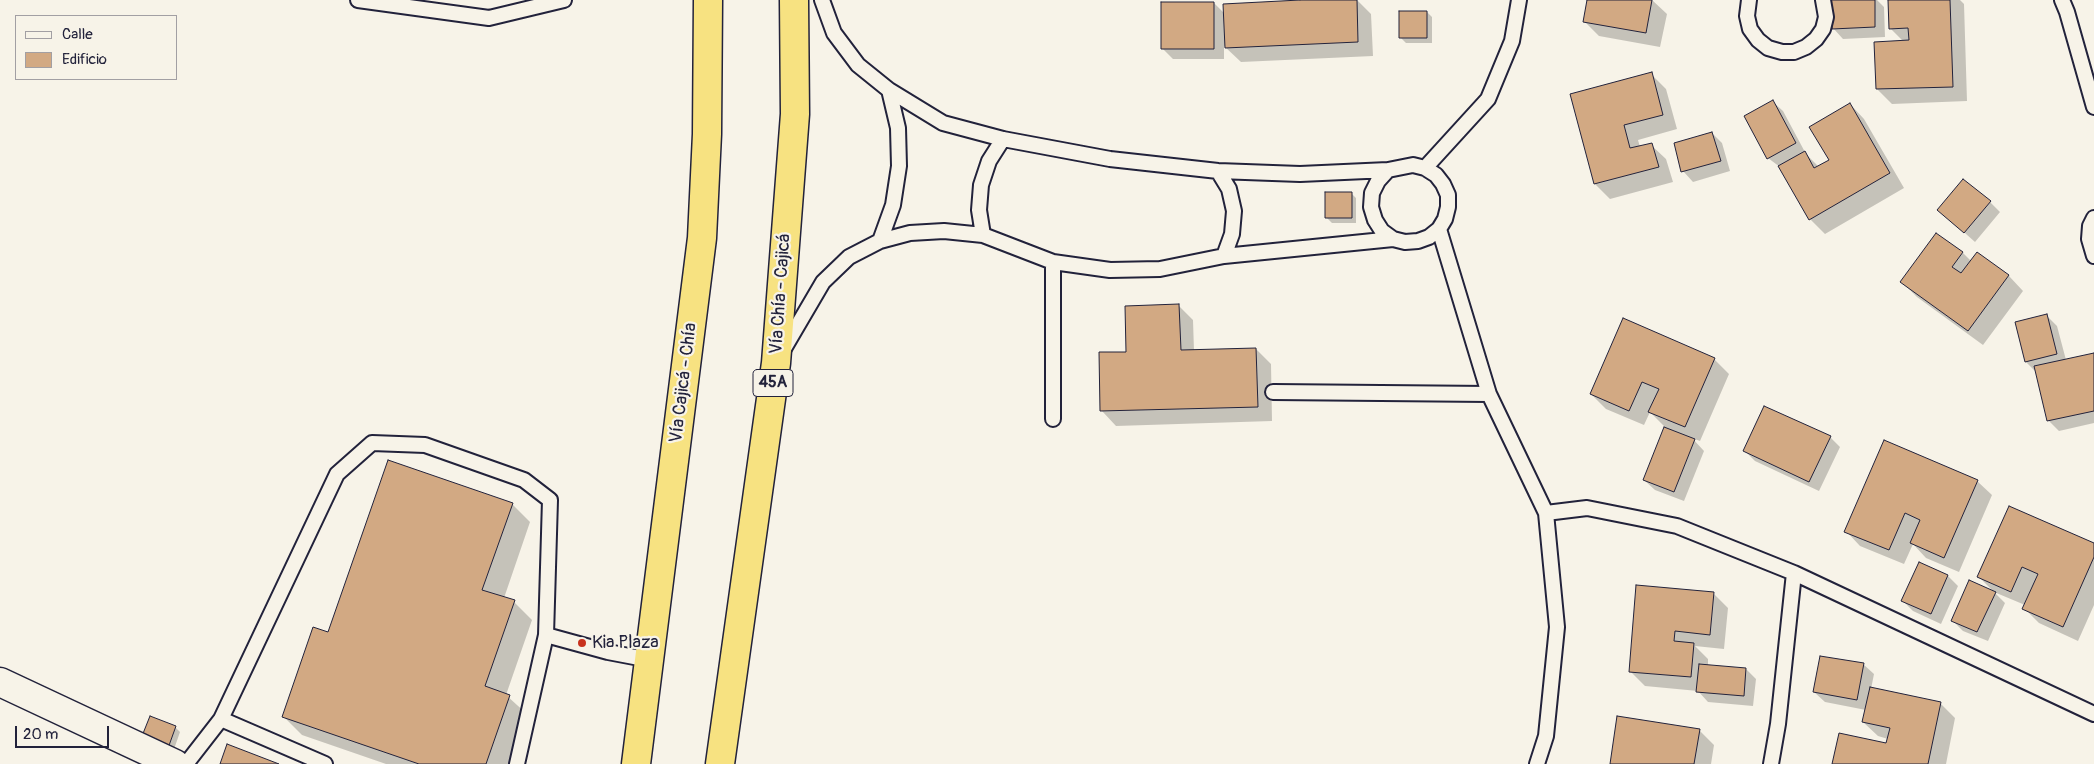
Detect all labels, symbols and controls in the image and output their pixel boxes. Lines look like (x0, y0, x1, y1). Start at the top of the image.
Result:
legend (15, 15, 178, 80)
text: Calle (62, 25, 93, 44)
text: Edificio (62, 50, 107, 69)
street label: Vía Chía - Cajicá (766, 233, 796, 355)
street label: Vía Cajicá - Chía (666, 322, 702, 444)
road number: 45A (753, 369, 793, 396)
place label: Kia Plaza (592, 632, 659, 654)
marker: Kia Plaza (576, 637, 588, 649)
scale bar (18, 716, 111, 748)
text: 20 m (23, 725, 58, 744)

